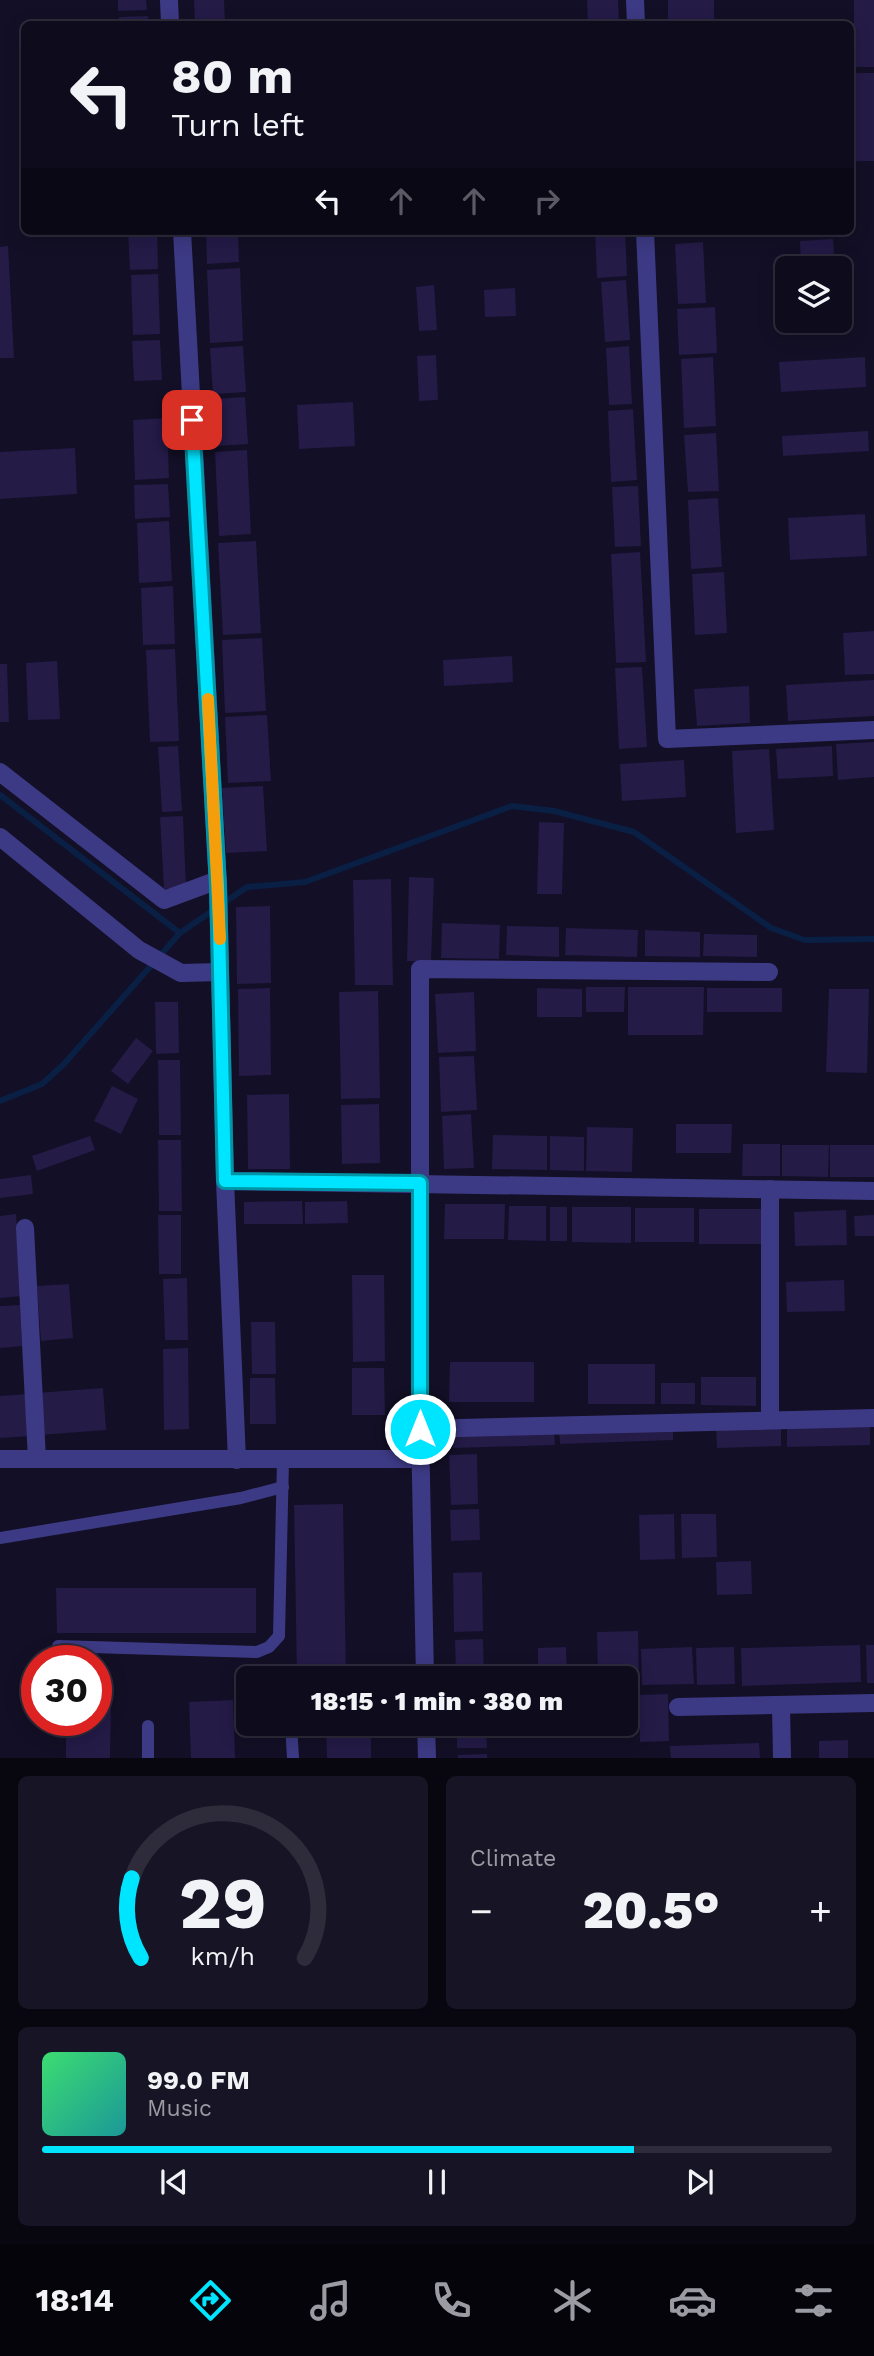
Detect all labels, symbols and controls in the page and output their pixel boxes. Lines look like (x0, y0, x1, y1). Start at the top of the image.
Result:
text: 80 m (171, 47, 293, 105)
icon: left (56, 49, 147, 140)
text: Turn left (171, 106, 304, 144)
icon: left (309, 182, 347, 220)
icon: ahead (382, 182, 420, 220)
icon: ahead (455, 182, 493, 220)
icon: right (528, 182, 566, 220)
map controls (775, 256, 852, 333)
button: layers (775, 256, 852, 333)
pin (162, 390, 222, 450)
icon: arrive (173, 401, 211, 439)
position arrow (383, 1392, 457, 1466)
speed limit sign: 30 (21, 1645, 112, 1736)
text: 18:15 · 1 min · 380 m (311, 1686, 563, 1716)
text: Climate (470, 1845, 556, 1872)
text: 29 (179, 1861, 267, 1947)
text: 20.5° (582, 1880, 720, 1941)
text: − (470, 1889, 493, 1933)
text: + (809, 1889, 832, 1933)
text: km/h (191, 1942, 255, 1971)
text: 99.0 FM (147, 2065, 250, 2095)
text: Music (147, 2095, 212, 2122)
icon: previous (155, 2163, 193, 2201)
icon: pause (418, 2163, 456, 2201)
icon: next (681, 2163, 719, 2201)
icon: directions (186, 2276, 235, 2325)
icon: music (306, 2276, 355, 2325)
icon: phone (427, 2276, 476, 2325)
icon: climate (548, 2276, 597, 2325)
icon: car (668, 2276, 717, 2325)
icon: filters (789, 2276, 838, 2325)
text: 18:14 (36, 2281, 114, 2319)

